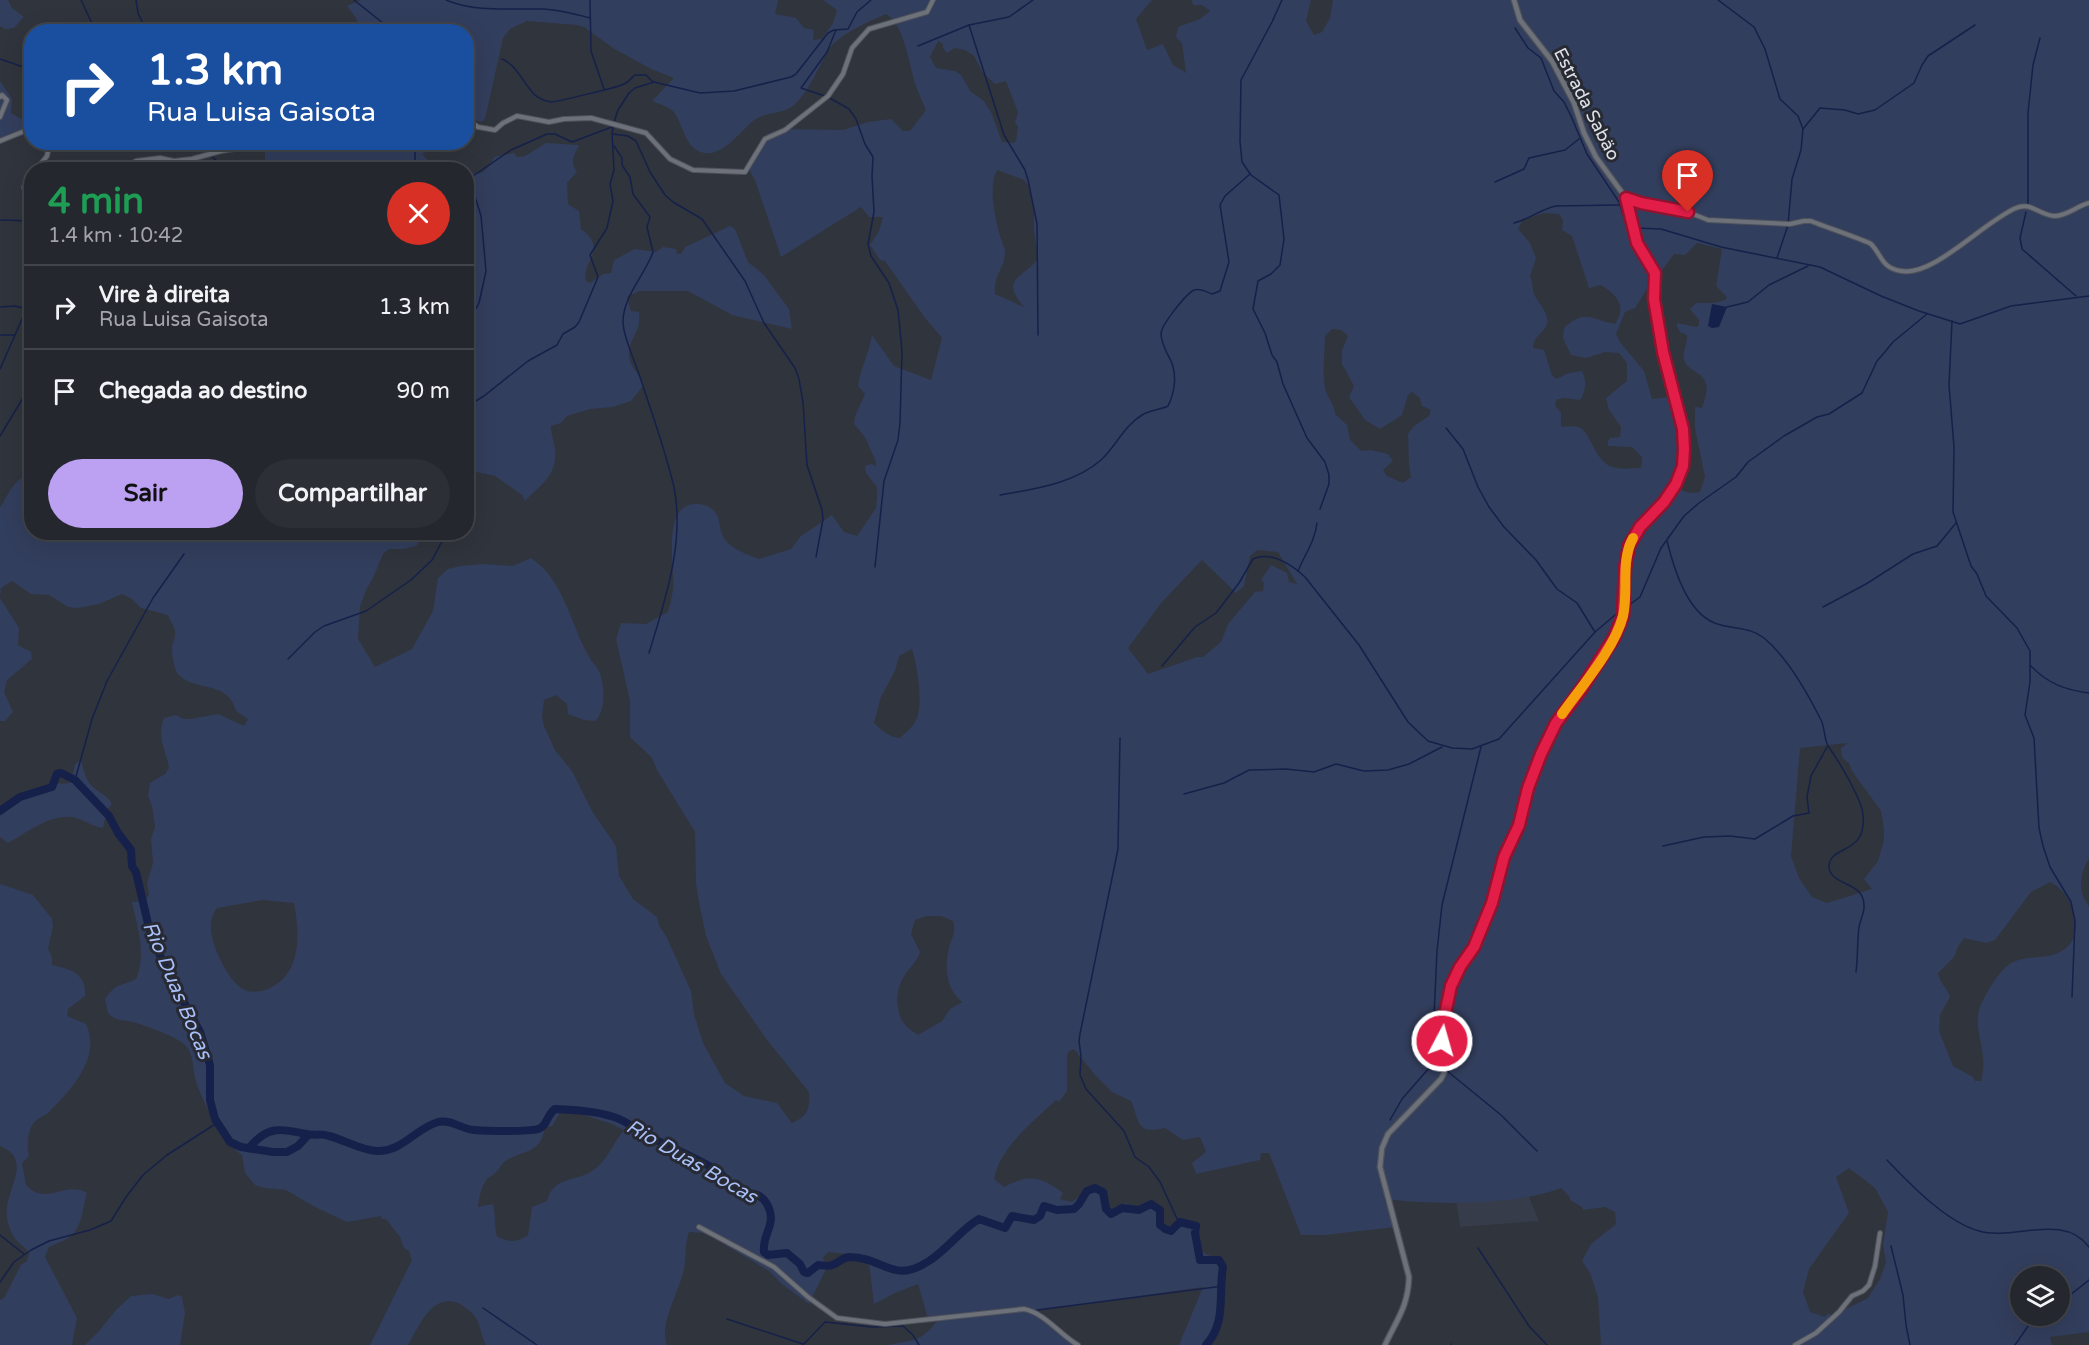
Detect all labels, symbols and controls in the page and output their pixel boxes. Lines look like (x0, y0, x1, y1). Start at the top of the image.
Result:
street label: Estrada Sabäo (1549, 44, 1625, 164)
text: 1.3 km (147, 45, 283, 96)
icon: right (48, 48, 126, 126)
text: Rua Luisa Gaisota (147, 96, 376, 129)
pin (1662, 150, 1713, 212)
icon: arrive (1671, 159, 1704, 192)
text: 4 min (48, 180, 144, 223)
button: close (387, 182, 450, 245)
text: 1.4 km · 10:42 (48, 224, 183, 248)
text: Vire à direita (99, 282, 230, 308)
icon: right (48, 291, 81, 324)
text: 1.3 km (379, 294, 450, 320)
text: Rua Luisa Gaisota (99, 308, 269, 332)
icon: arrive (48, 375, 81, 408)
text: Chegada ao destino (99, 378, 307, 404)
text: 90 m (396, 378, 450, 404)
button: Sair (48, 459, 243, 528)
button: Compartilhar (255, 459, 450, 528)
water label: Rio Duas Bocas (137, 918, 217, 1064)
position arrow (1410, 1009, 1474, 1073)
water label: Rio Duas Bocas (622, 1115, 762, 1210)
map controls (2010, 1266, 2070, 1326)
button: layers (2010, 1266, 2070, 1326)

